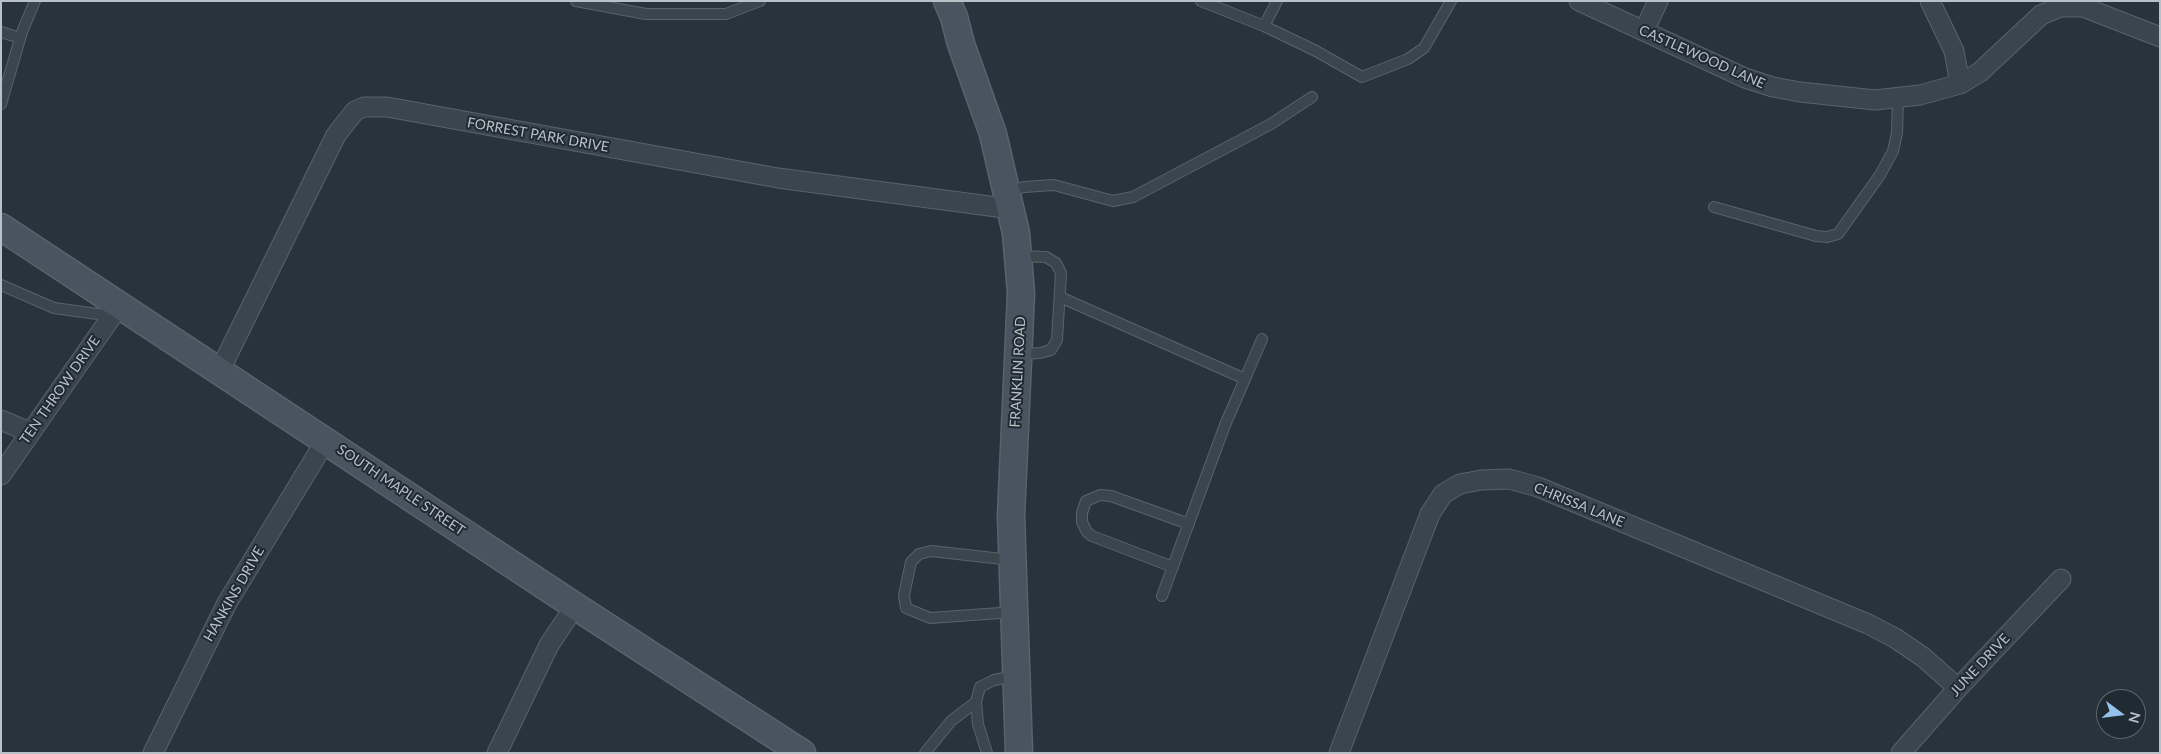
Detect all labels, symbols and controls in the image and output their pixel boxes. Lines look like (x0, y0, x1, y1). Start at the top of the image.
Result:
street label: CASTLEWOOD LANE (1636, 22, 1768, 92)
street label: FORREST PARK DRIVE (466, 114, 610, 156)
street label: FRANKLIN ROAD (1007, 316, 1029, 428)
street label: TEN THROW DRIVE (16, 333, 104, 447)
street label: SOUTH MAPLE STREET (334, 441, 468, 539)
street label: CHRISSA LANE (1531, 479, 1627, 531)
street label: HANKINS DRIVE (200, 544, 268, 644)
street label: JUNE DRIVE (1947, 630, 2013, 700)
north arrow (2096, 689, 2146, 739)
text: N (2125, 710, 2145, 725)

